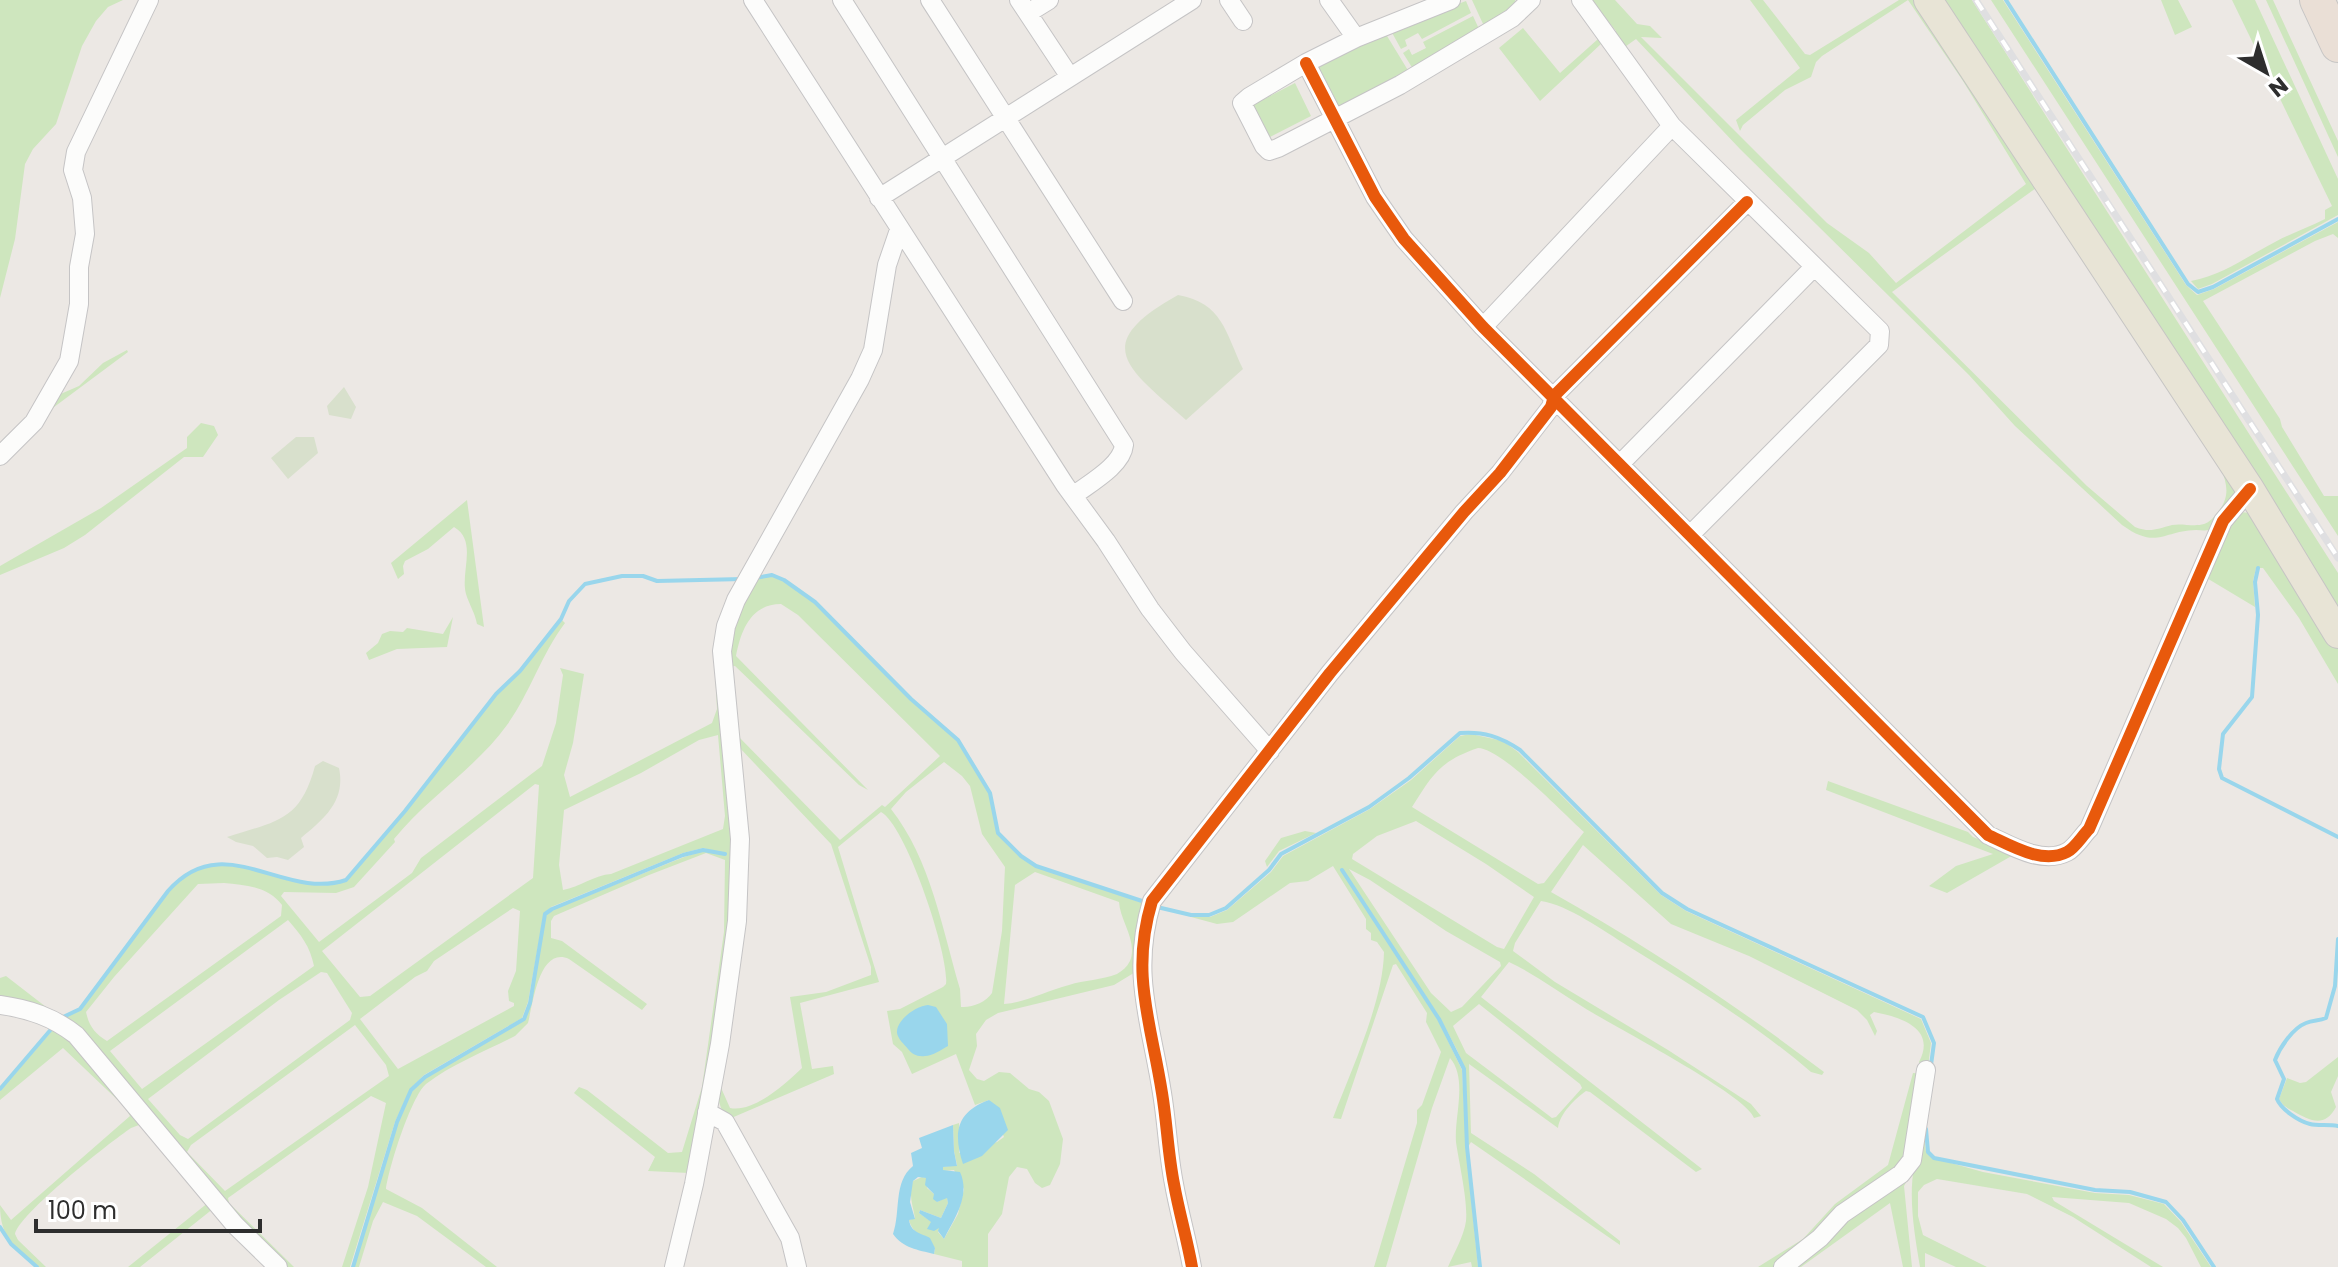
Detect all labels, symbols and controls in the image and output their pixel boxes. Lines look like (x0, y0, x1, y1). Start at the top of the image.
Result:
north arrow (2226, 32, 2306, 112)
text: N (2262, 70, 2294, 104)
scale bar (36, 1183, 260, 1233)
text: 100 m (48, 1194, 117, 1227)

